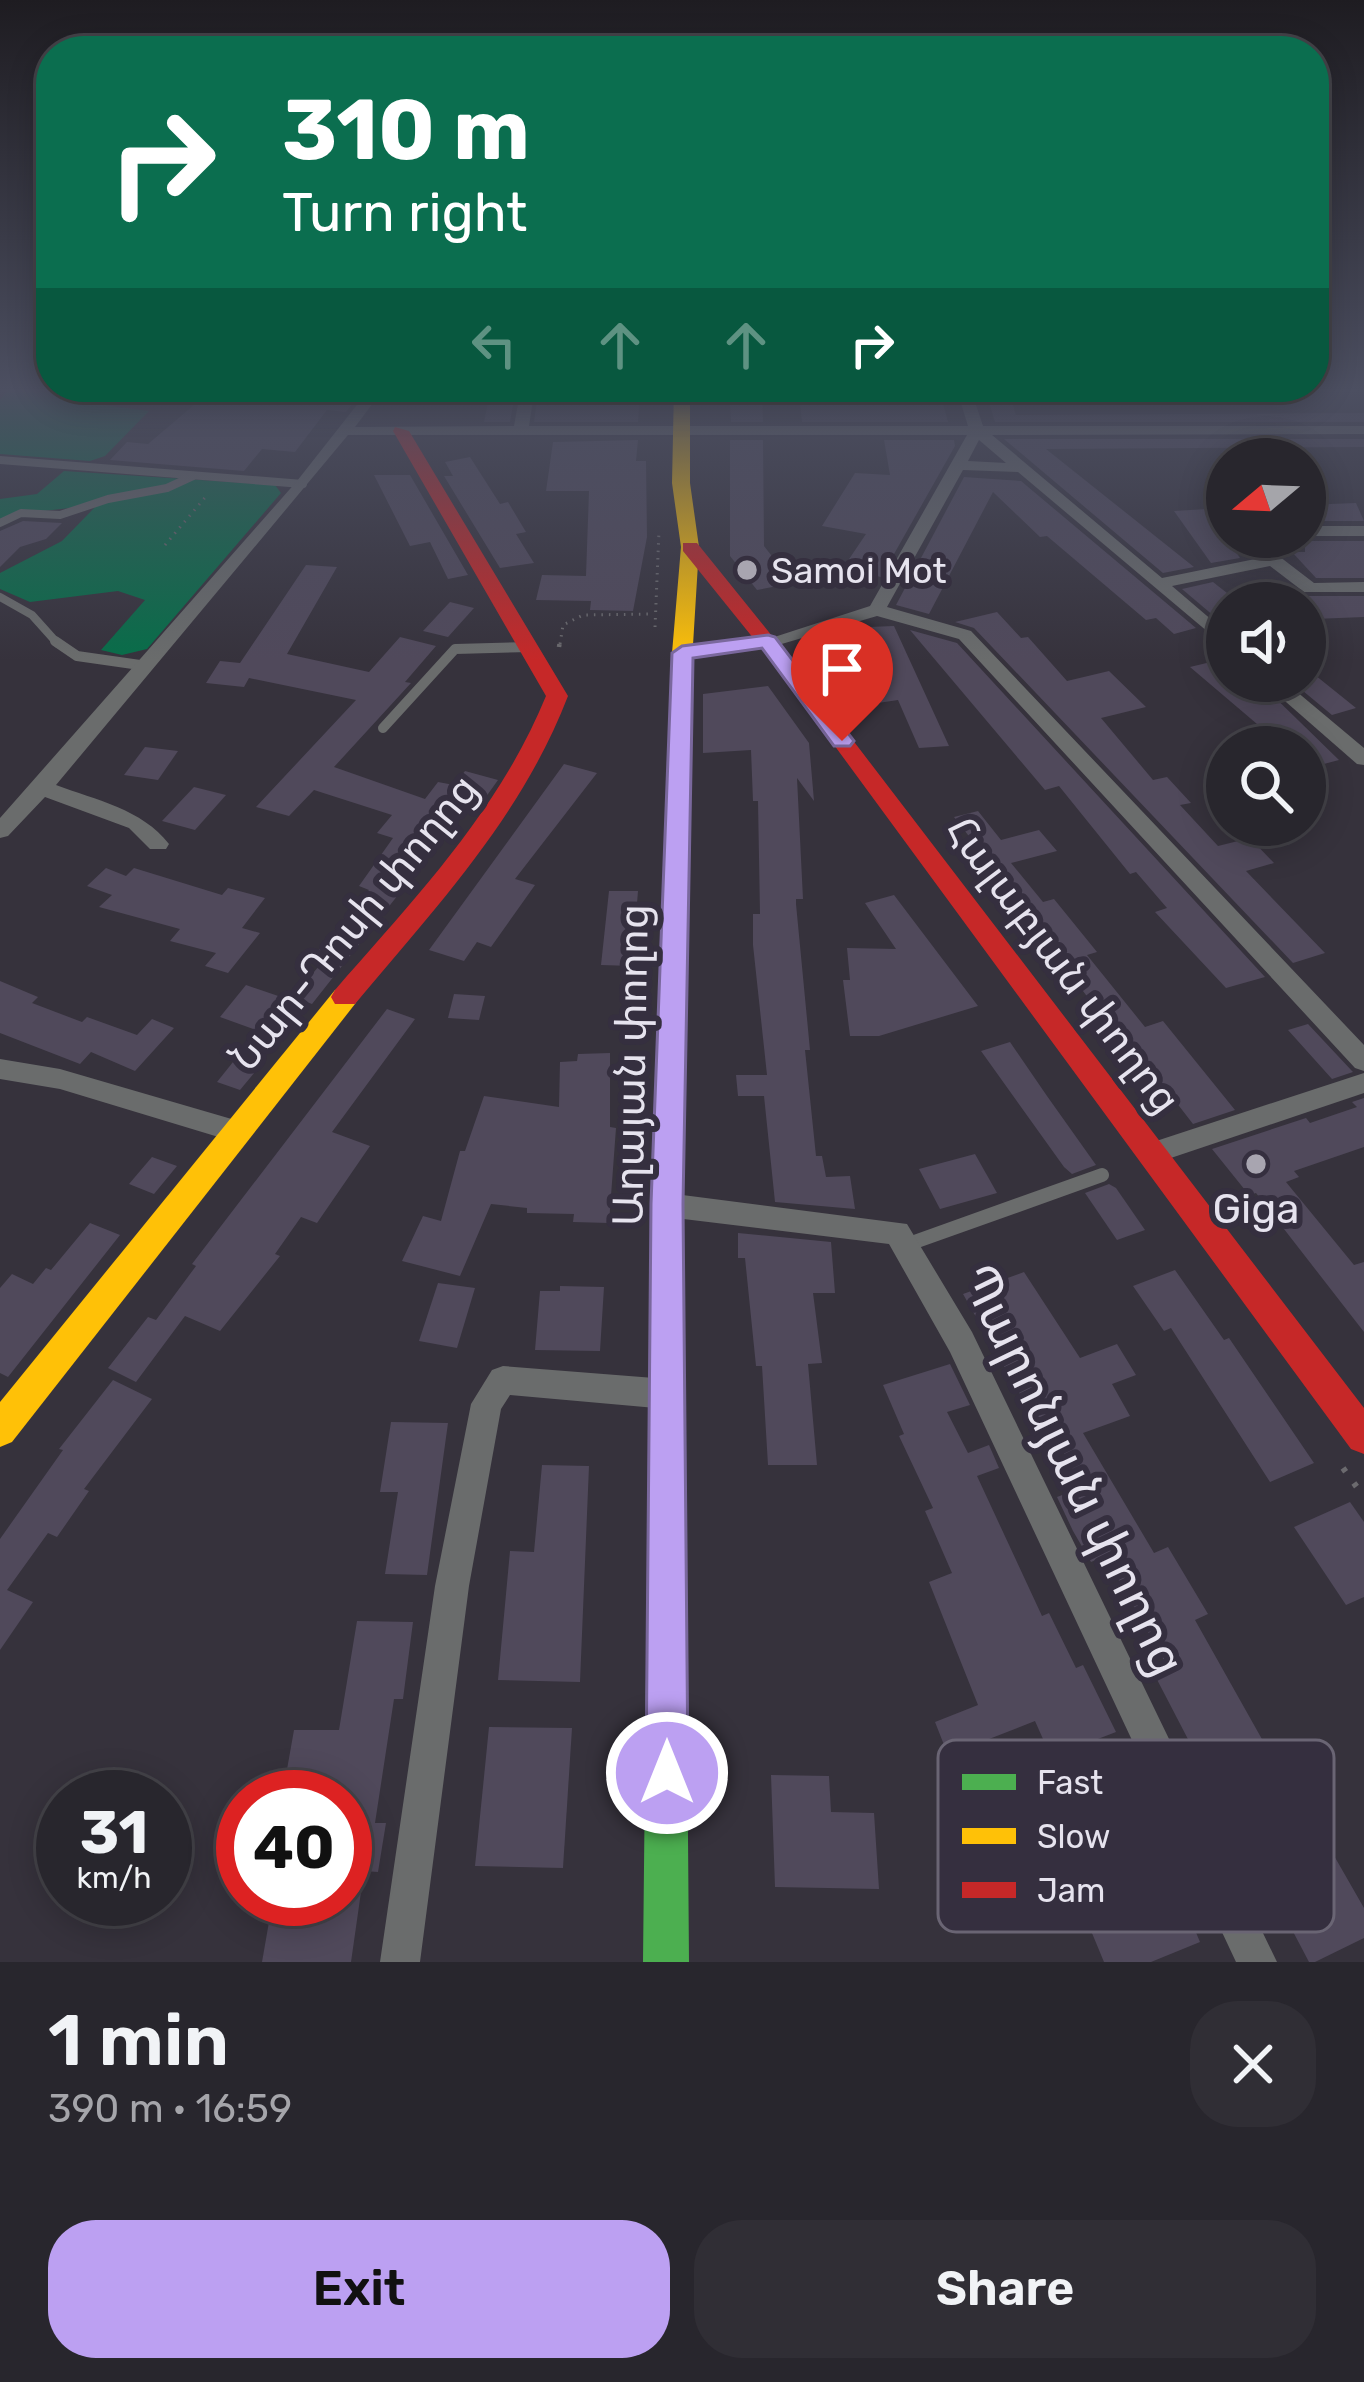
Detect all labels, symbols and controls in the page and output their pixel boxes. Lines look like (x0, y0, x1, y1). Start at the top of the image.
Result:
text: 310 m (282, 80, 530, 180)
icon: right (84, 84, 240, 240)
text: Turn right (282, 181, 527, 245)
icon: left (461, 312, 527, 378)
icon: ahead (587, 312, 653, 378)
icon: ahead (713, 312, 779, 378)
icon: right (839, 312, 905, 378)
north arrow (1206, 438, 1326, 558)
map controls (1206, 438, 1326, 846)
place label: Samoi Mot (771, 549, 947, 592)
marker: Samoi Mot (734, 557, 760, 583)
button: sound (1206, 582, 1326, 702)
pin (791, 618, 893, 741)
icon: arrive (809, 636, 875, 702)
button: search (1206, 726, 1326, 846)
street label: Նար-Դոսի փողոց (219, 764, 489, 1081)
street label: Հալաբյան փողոց (935, 806, 1191, 1123)
street label: Աղայան փողոց (603, 903, 659, 1227)
marker: Giga (1243, 1151, 1269, 1177)
place label: Giga (1212, 1184, 1300, 1234)
street label: Պարոնյան փողոց (947, 1253, 1200, 1685)
position arrow (604, 1710, 730, 1836)
legend (938, 1740, 1334, 1932)
text: Fast (1037, 1763, 1103, 1802)
speed limit sign: 40 (216, 1770, 372, 1926)
text: 31 (80, 1797, 148, 1868)
text: Slow (1037, 1817, 1111, 1856)
text: km/h (77, 1860, 151, 1896)
text: Jam (1037, 1871, 1105, 1910)
text: 1 min (48, 1998, 229, 2083)
button: close (1190, 2001, 1316, 2127)
text: 390 m · 16:59 (48, 2086, 292, 2132)
button: Exit (48, 2220, 670, 2358)
button: Share (694, 2220, 1316, 2358)

